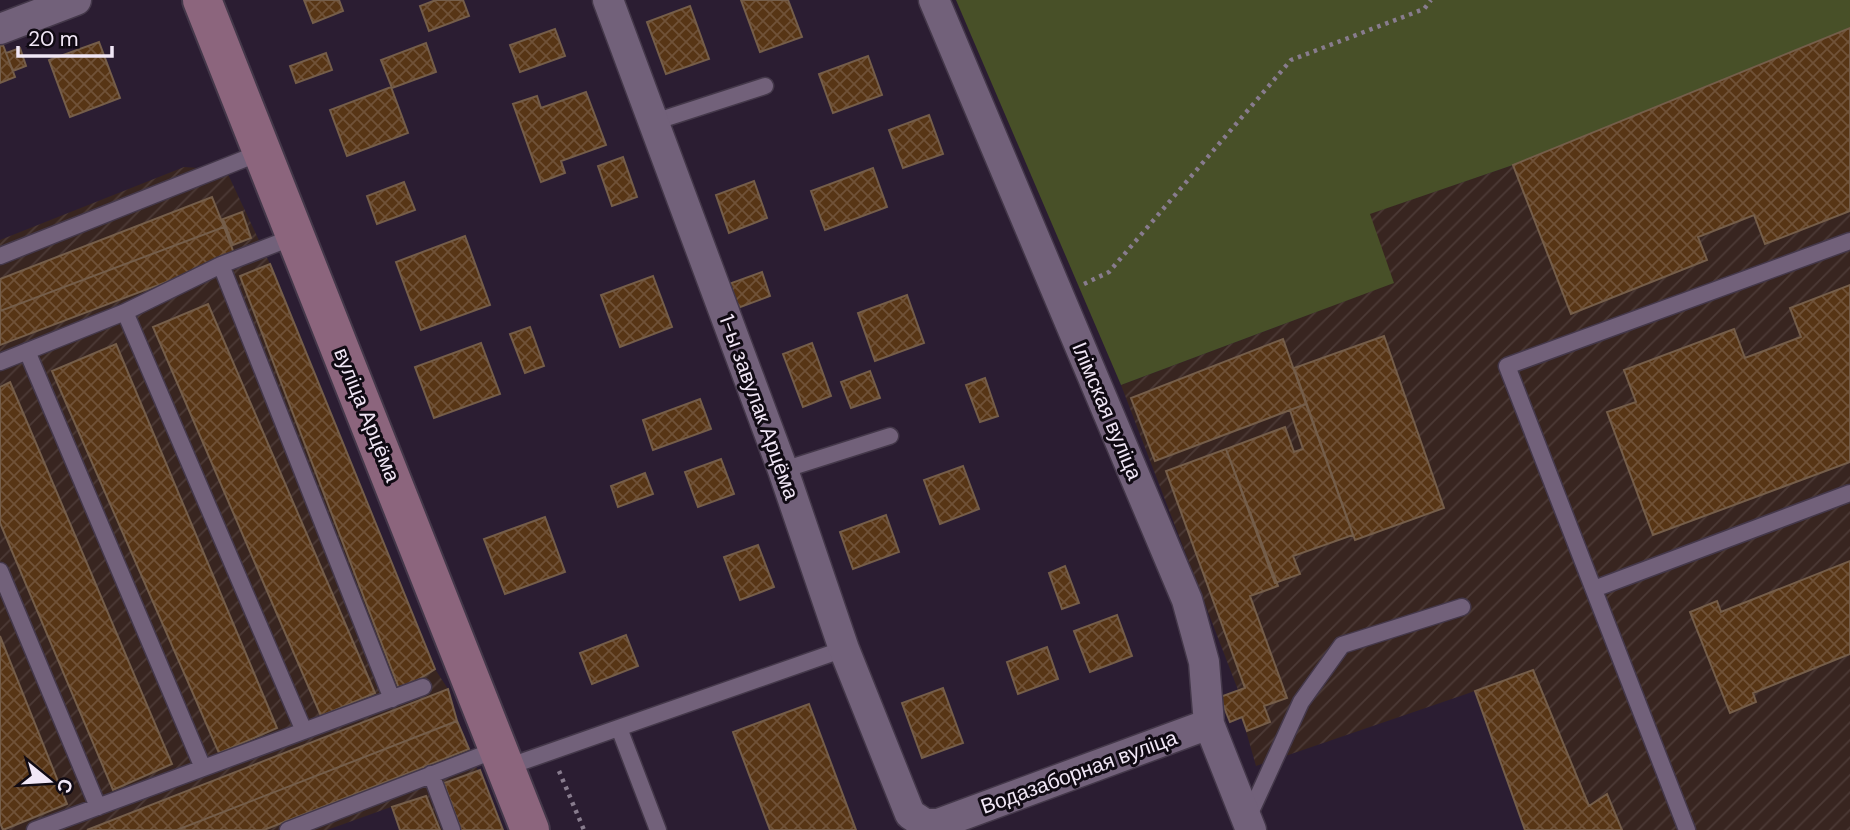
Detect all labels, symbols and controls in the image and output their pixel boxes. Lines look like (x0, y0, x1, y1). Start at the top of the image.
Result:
scale bar (18, 14, 112, 58)
text: 20 m (28, 25, 79, 53)
street label: 1-ы завулак Арцёма (713, 311, 806, 504)
street label: Ілімская вуліца (1065, 338, 1149, 485)
street label: вуліца Арцёма (327, 344, 407, 487)
street label: Водазаборная вуліца (977, 723, 1181, 821)
north arrow (14, 746, 84, 816)
text: С (51, 776, 79, 797)

